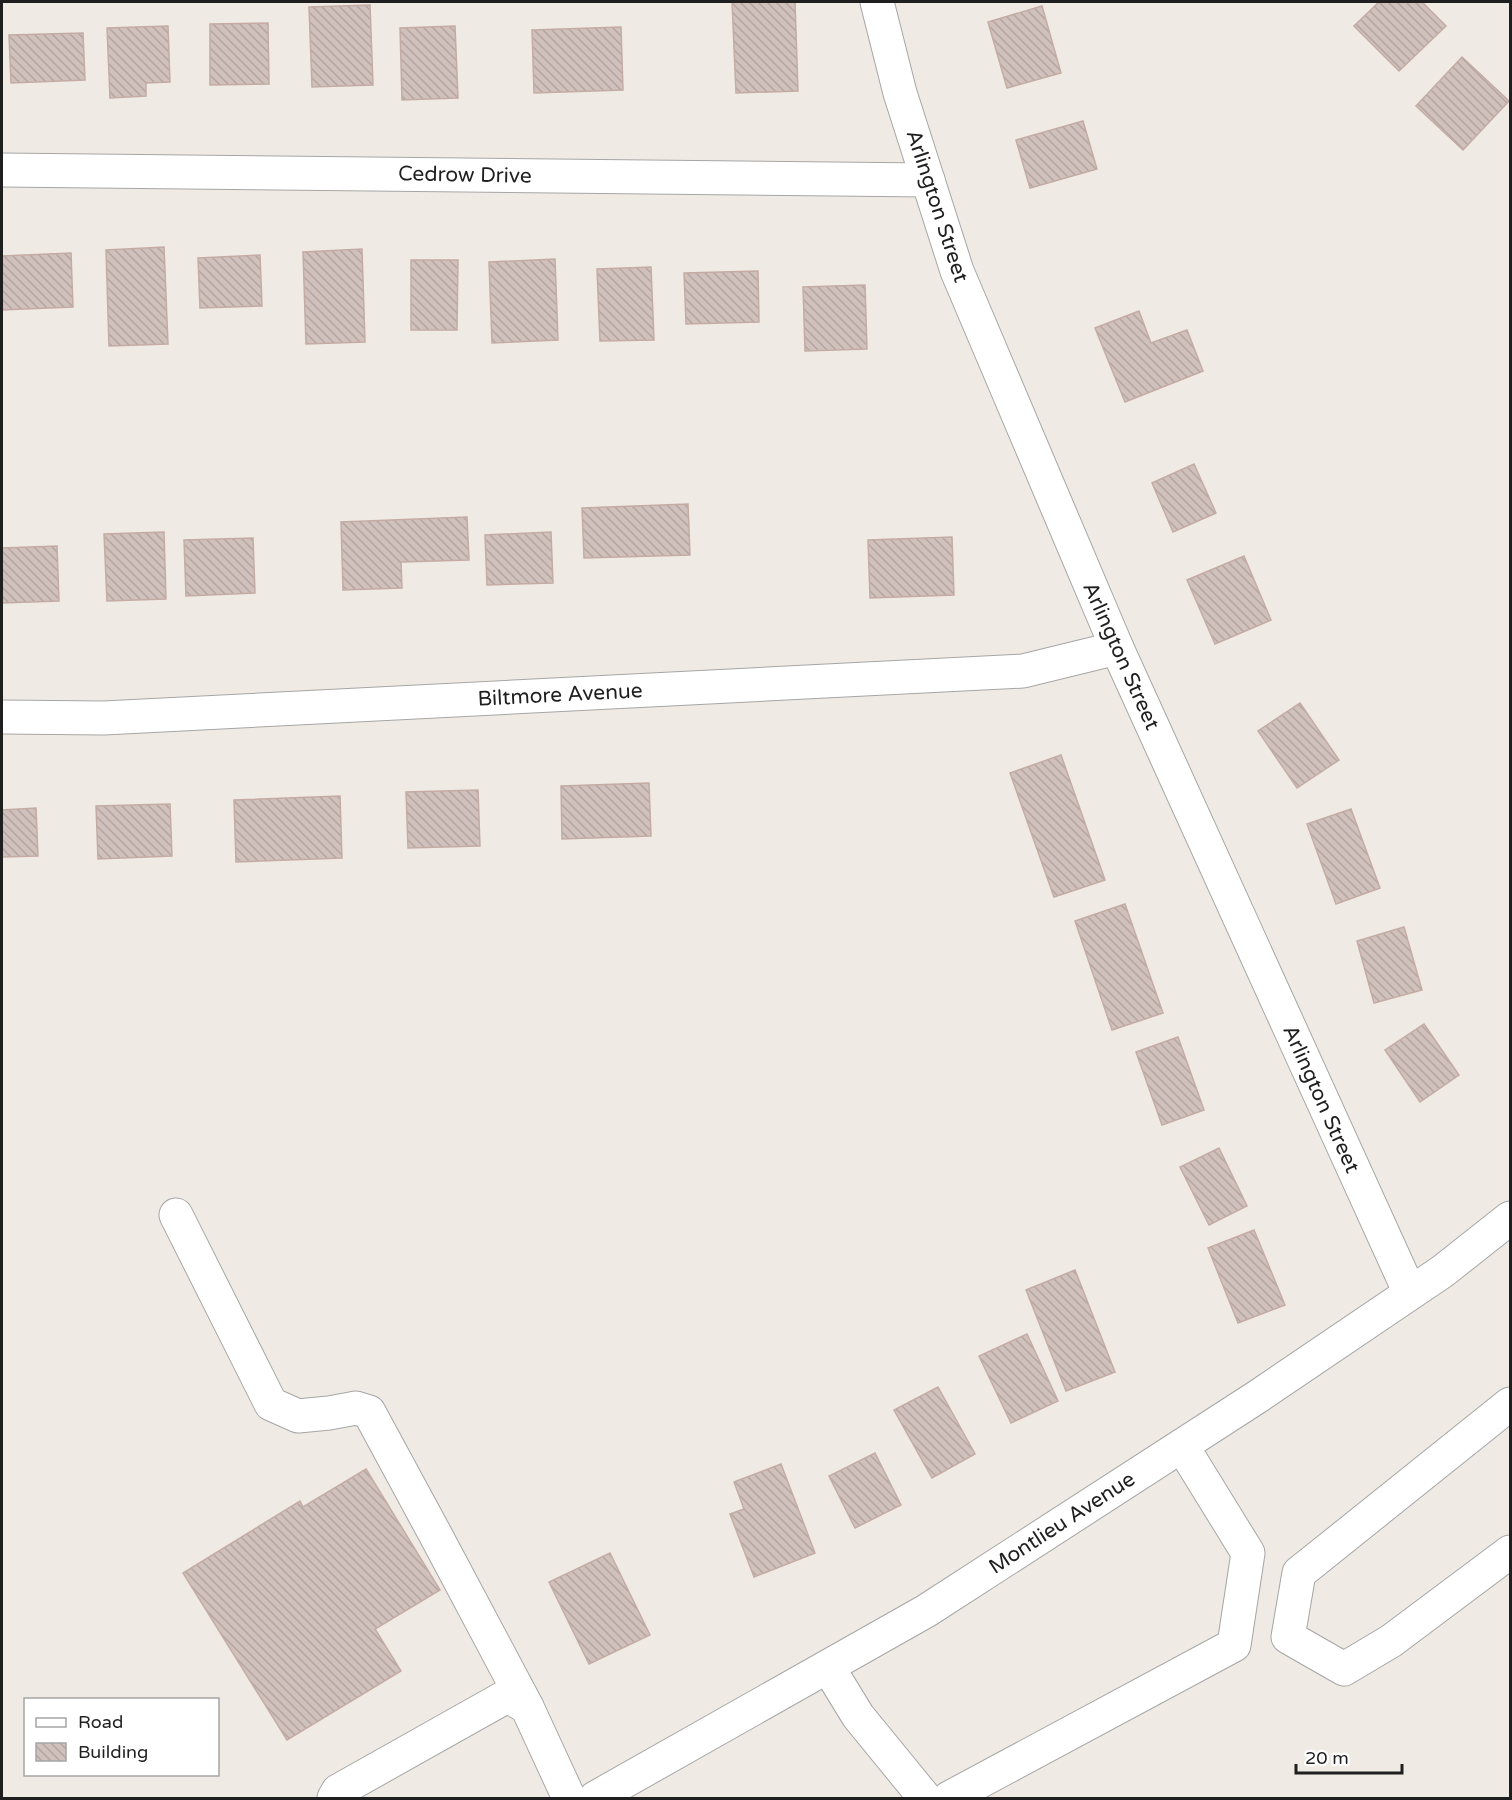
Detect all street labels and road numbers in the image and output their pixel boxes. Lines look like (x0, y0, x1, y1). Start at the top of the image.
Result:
street label: Arlington Street (901, 127, 973, 285)
street label: Cedrow Drive (398, 161, 532, 189)
street label: Arlington Street (1077, 578, 1165, 734)
street label: Biltmore Avenue (477, 678, 643, 712)
street label: Arlington Street (1277, 1021, 1365, 1177)
street label: Montlieu Avenue (984, 1466, 1140, 1580)

